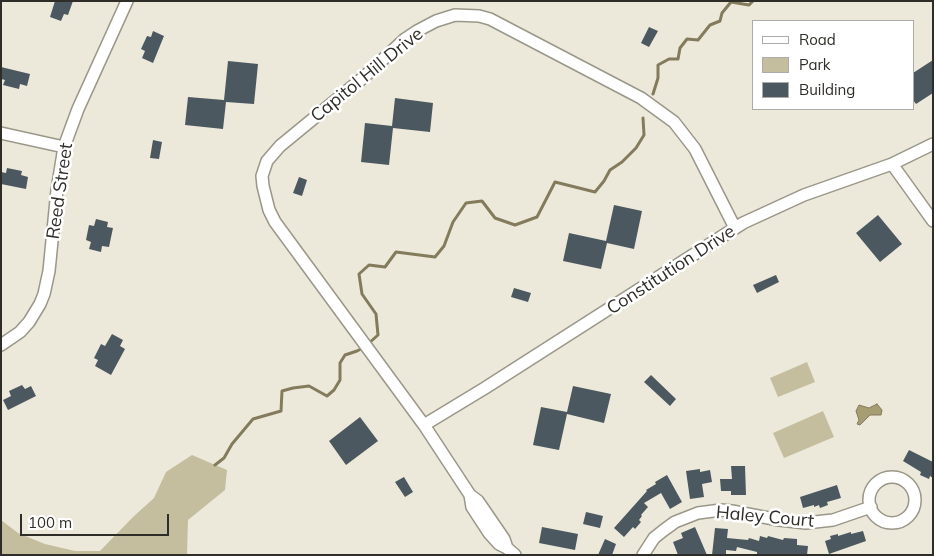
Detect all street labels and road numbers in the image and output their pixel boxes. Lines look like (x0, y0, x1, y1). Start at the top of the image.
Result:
street label: Capitol Hill Drive (307, 23, 427, 127)
street label: Reed Street (43, 141, 77, 241)
street label: Constitution Drive (603, 221, 739, 319)
street label: Haley Court (715, 502, 815, 532)

